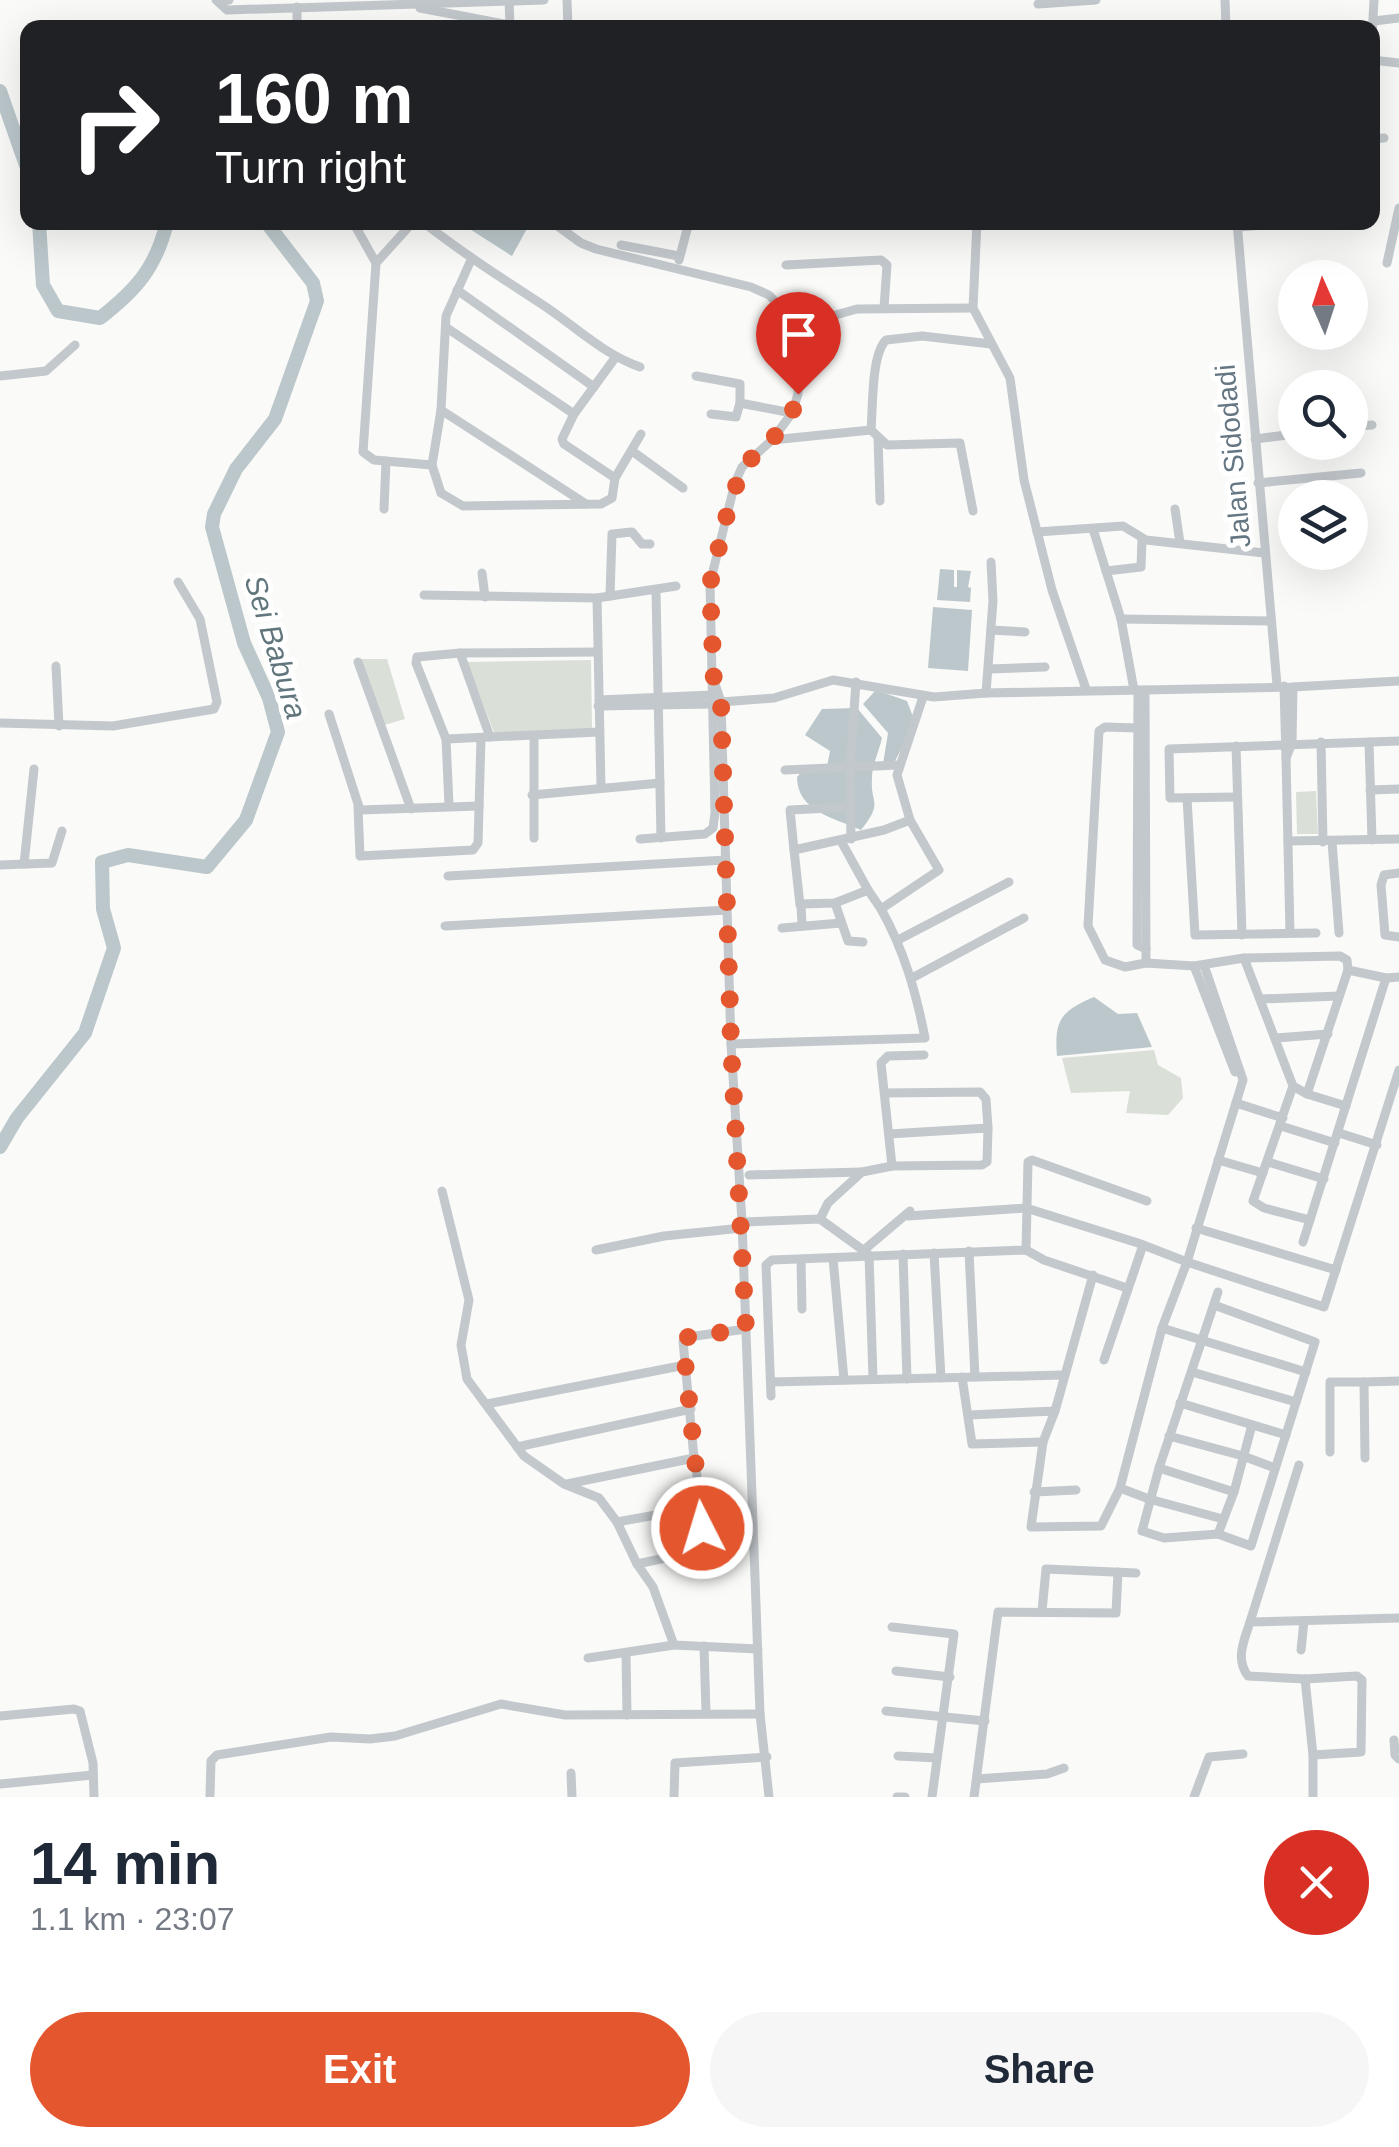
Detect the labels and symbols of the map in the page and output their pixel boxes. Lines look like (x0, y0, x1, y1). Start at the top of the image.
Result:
north arrow (1278, 260, 1368, 350)
pin (756, 292, 841, 395)
street label: Jalan Sidodadi (1210, 363, 1256, 549)
water label: Sei Babura (239, 571, 313, 723)
position arrow (650, 1476, 754, 1580)

